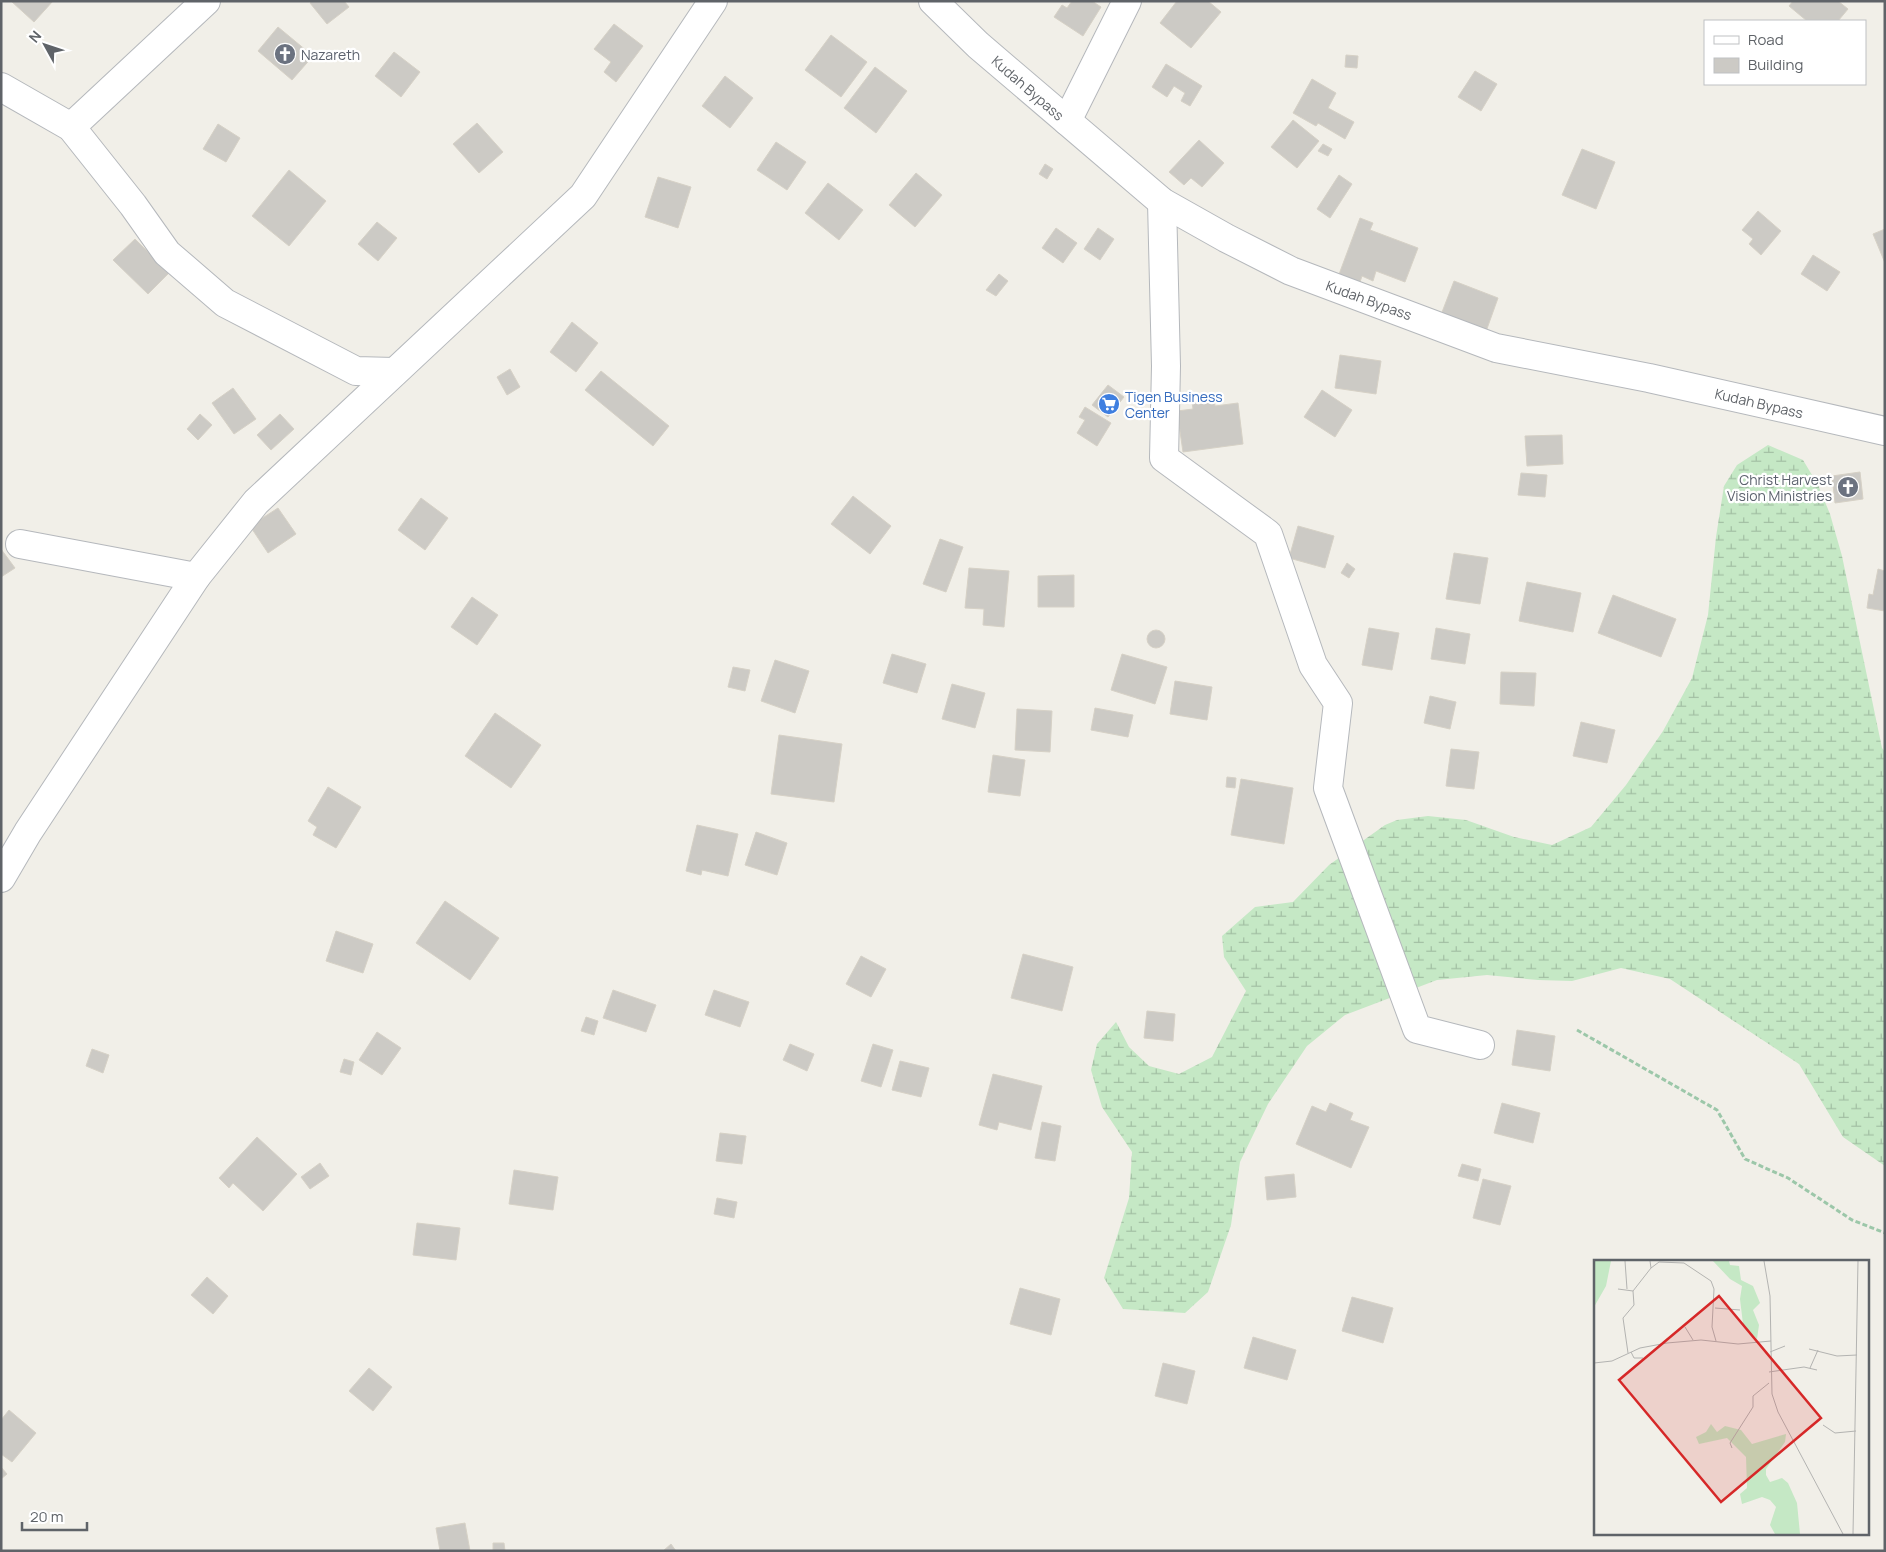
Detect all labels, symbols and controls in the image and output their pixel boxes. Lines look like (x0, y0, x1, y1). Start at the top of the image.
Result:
north arrow (20, 20, 70, 70)
legend (1704, 20, 1866, 85)
text: N (24, 26, 45, 46)
text: Road (1748, 29, 1784, 50)
church icon: Nazareth (273, 42, 297, 66)
place label: Nazareth (301, 45, 360, 64)
street label: Kudah Bypass (988, 51, 1068, 125)
text: Building (1748, 54, 1803, 75)
street label: Kudah Bypass (1323, 276, 1415, 324)
street label: Kudah Bypass (1713, 384, 1805, 422)
place label: Tigen Business Center (1125, 387, 1223, 422)
supermarket icon: Tigen Business Center (1097, 392, 1121, 416)
place label: Christ Harvest Vision Ministries (1727, 470, 1832, 505)
church icon: Christ Harvest Vision Ministries (1836, 475, 1860, 499)
inset map (1594, 1260, 1868, 1534)
scale bar (22, 1500, 88, 1532)
text: 20 m (30, 1506, 63, 1527)

